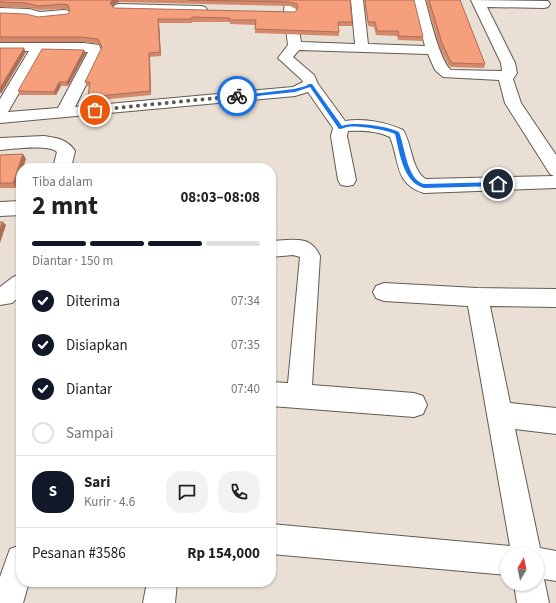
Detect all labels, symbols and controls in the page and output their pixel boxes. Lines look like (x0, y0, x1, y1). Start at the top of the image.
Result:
courier (217, 76, 257, 116)
icon: bike (226, 85, 248, 107)
pin (78, 93, 112, 127)
icon: bag (84, 99, 106, 121)
pin (481, 167, 515, 201)
text: Tiba dalam (32, 173, 93, 191)
icon: home (487, 173, 509, 195)
text: 2 mnt (32, 187, 98, 224)
text: 08:03–08:08 (180, 187, 260, 208)
text: Diantar · 150 m (32, 252, 113, 270)
icon: check (32, 290, 54, 312)
text: Diterima (66, 291, 120, 312)
text: 07:34 (231, 292, 260, 310)
icon: check (32, 334, 54, 356)
text: Disiapkan (66, 335, 128, 356)
text: 07:35 (231, 336, 260, 354)
icon: check (32, 378, 54, 400)
text: Diantar (66, 379, 112, 400)
text: 07:40 (231, 380, 260, 398)
text: Sampai (66, 423, 113, 444)
button: chat (166, 471, 208, 513)
button: phone (218, 471, 260, 513)
text: Sari (84, 472, 110, 493)
text: S (49, 481, 57, 502)
text: Kurir · 4.6 (84, 493, 135, 511)
text: Pesanan #3586 (32, 543, 126, 564)
text: Rp 154,000 (187, 543, 260, 564)
north arrow (500, 547, 544, 591)
map controls (500, 547, 544, 591)

